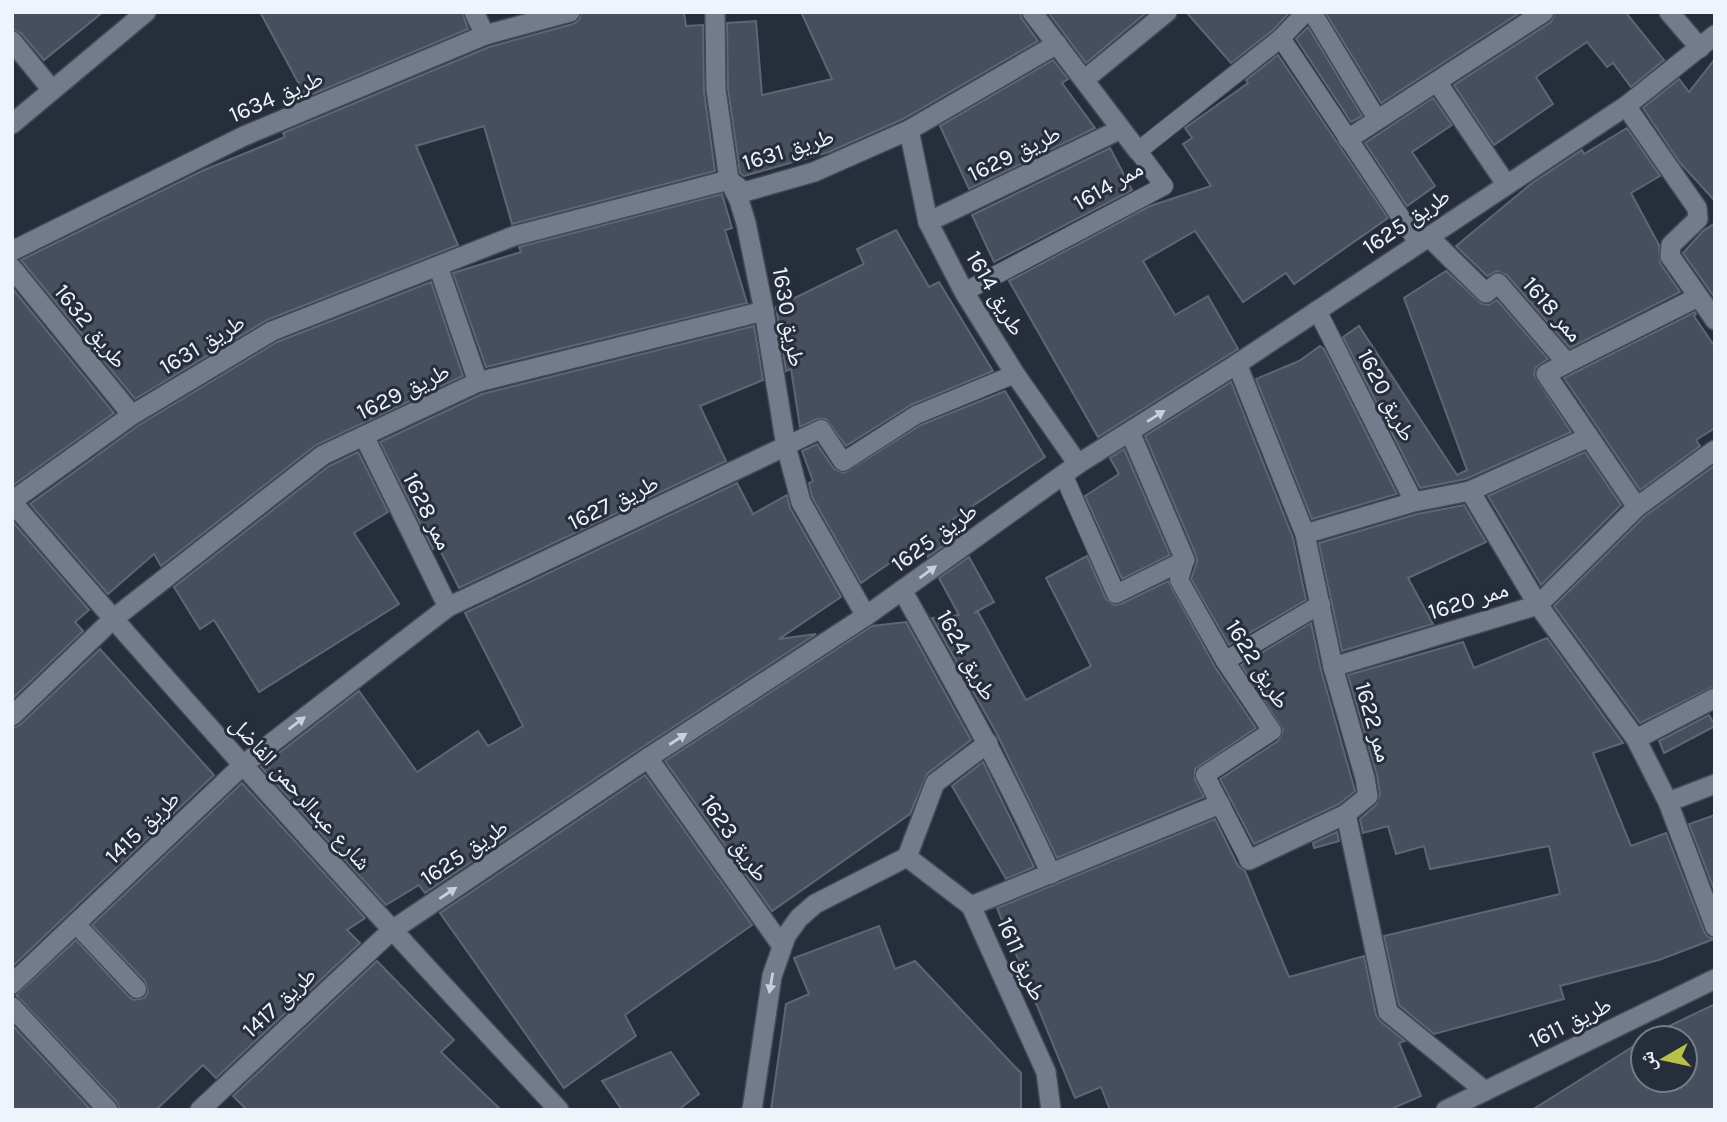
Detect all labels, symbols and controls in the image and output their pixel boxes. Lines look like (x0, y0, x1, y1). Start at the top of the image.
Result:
street label: طريق 1634 (225, 65, 327, 128)
street label: طريق 1629 (963, 119, 1065, 188)
street label: طريق 1631 (739, 123, 837, 176)
street label: ممر 1614 (1069, 155, 1148, 216)
street label: طريق 1625 (1357, 182, 1455, 260)
street label: طريق 1614 (960, 246, 1031, 341)
street label: طريق 1630 (766, 265, 811, 369)
street label: ممر 1618 (1517, 271, 1588, 347)
street label: طريق 1632 (49, 279, 133, 374)
street label: طريق 1631 (155, 309, 250, 380)
street label: طريق 1620 (1352, 344, 1421, 446)
street label: طريق 1629 (352, 357, 454, 426)
one-way arrow (1147, 409, 1166, 422)
street label: ممر 1628 (397, 468, 458, 554)
street label: طريق 1627 (563, 469, 663, 536)
street label: طريق 1625 (886, 497, 983, 578)
one-way arrow (919, 565, 937, 579)
street label: ممر 1620 (1425, 576, 1512, 625)
street label: طريق 1624 (931, 605, 1003, 705)
street label: طريق 1622 (1220, 615, 1296, 714)
street label: ممر 1622 (1349, 679, 1398, 765)
street label: شارع عبدالرحمن الفاضل (224, 711, 377, 877)
one-way arrow (288, 717, 306, 731)
one-way arrow (668, 732, 687, 745)
street label: طريق 1415 (99, 785, 185, 870)
street label: طريق 1623 (695, 789, 774, 887)
street label: طريق 1625 (415, 813, 513, 891)
one-way arrow (438, 886, 458, 899)
street label: طريق 1611 (991, 913, 1052, 1005)
street label: طريق 1417 (237, 961, 322, 1043)
one-way arrow (765, 972, 776, 994)
street label: طريق 1611 (1524, 991, 1616, 1054)
north arrow (1629, 1024, 1699, 1094)
text: ش (1636, 1050, 1661, 1073)

